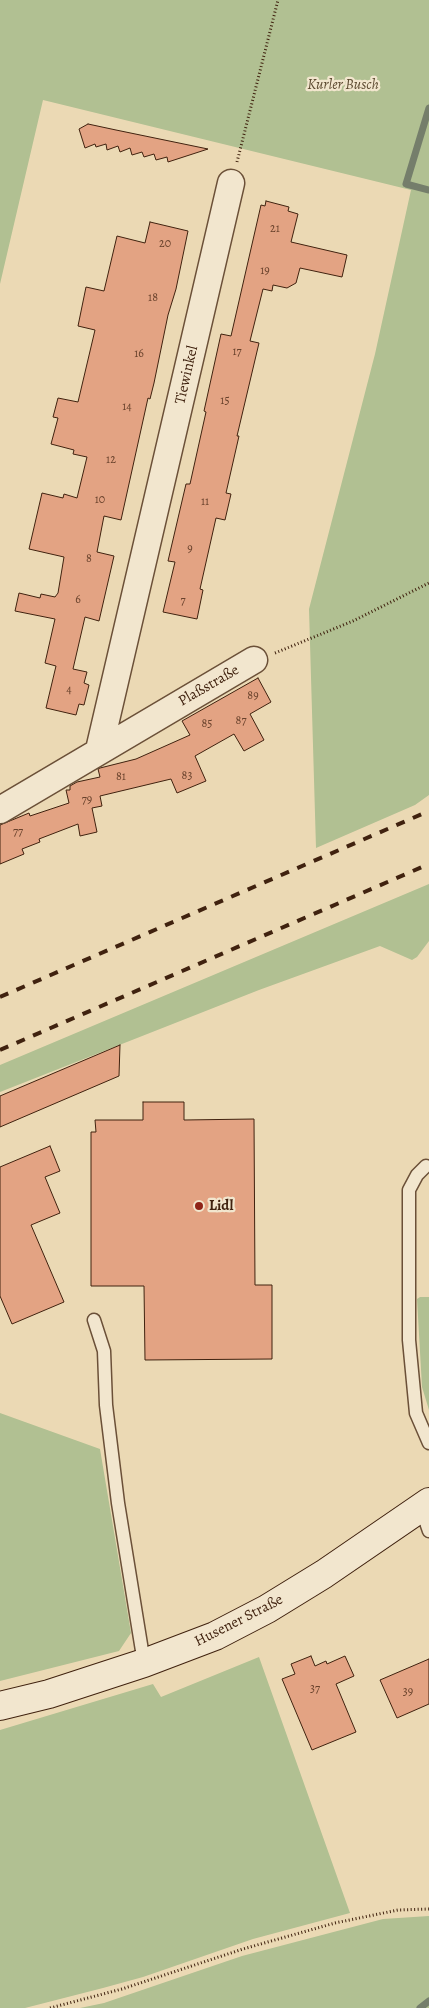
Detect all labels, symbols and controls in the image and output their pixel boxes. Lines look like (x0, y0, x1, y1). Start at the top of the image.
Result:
park label: Kurler Busch (307, 76, 379, 94)
house number: 21 (270, 222, 280, 236)
house number: 20 (159, 237, 171, 251)
house number: 19 (260, 264, 270, 278)
house number: 18 (148, 291, 158, 305)
street label: Tiewinkel (172, 344, 202, 406)
house number: 17 (232, 345, 242, 359)
house number: 16 (134, 347, 144, 361)
house number: 15 (220, 394, 230, 408)
house number: 14 (122, 400, 132, 414)
house number: 12 (106, 453, 116, 467)
house number: 10 (95, 493, 105, 507)
house number: 11 (201, 495, 209, 509)
house number: 9 (187, 542, 193, 556)
house number: 8 (86, 552, 92, 566)
house number: 6 (75, 593, 81, 607)
house number: 7 (180, 594, 186, 608)
street label: Plaßstraße (176, 661, 242, 711)
house number: 4 (66, 683, 72, 697)
house number: 89 (247, 689, 259, 703)
house number: 87 (236, 714, 246, 728)
house number: 85 (202, 717, 212, 731)
house number: 83 (182, 769, 192, 783)
house number: 81 (116, 770, 126, 784)
house number: 79 (82, 793, 92, 807)
house number: 77 (13, 825, 23, 839)
place label: Lidl (209, 1197, 233, 1215)
marker: Lidl (193, 1200, 205, 1212)
street label: Husener Straße (192, 1591, 286, 1651)
house number: 37 (310, 1682, 320, 1696)
house number: 39 (403, 1685, 413, 1699)

